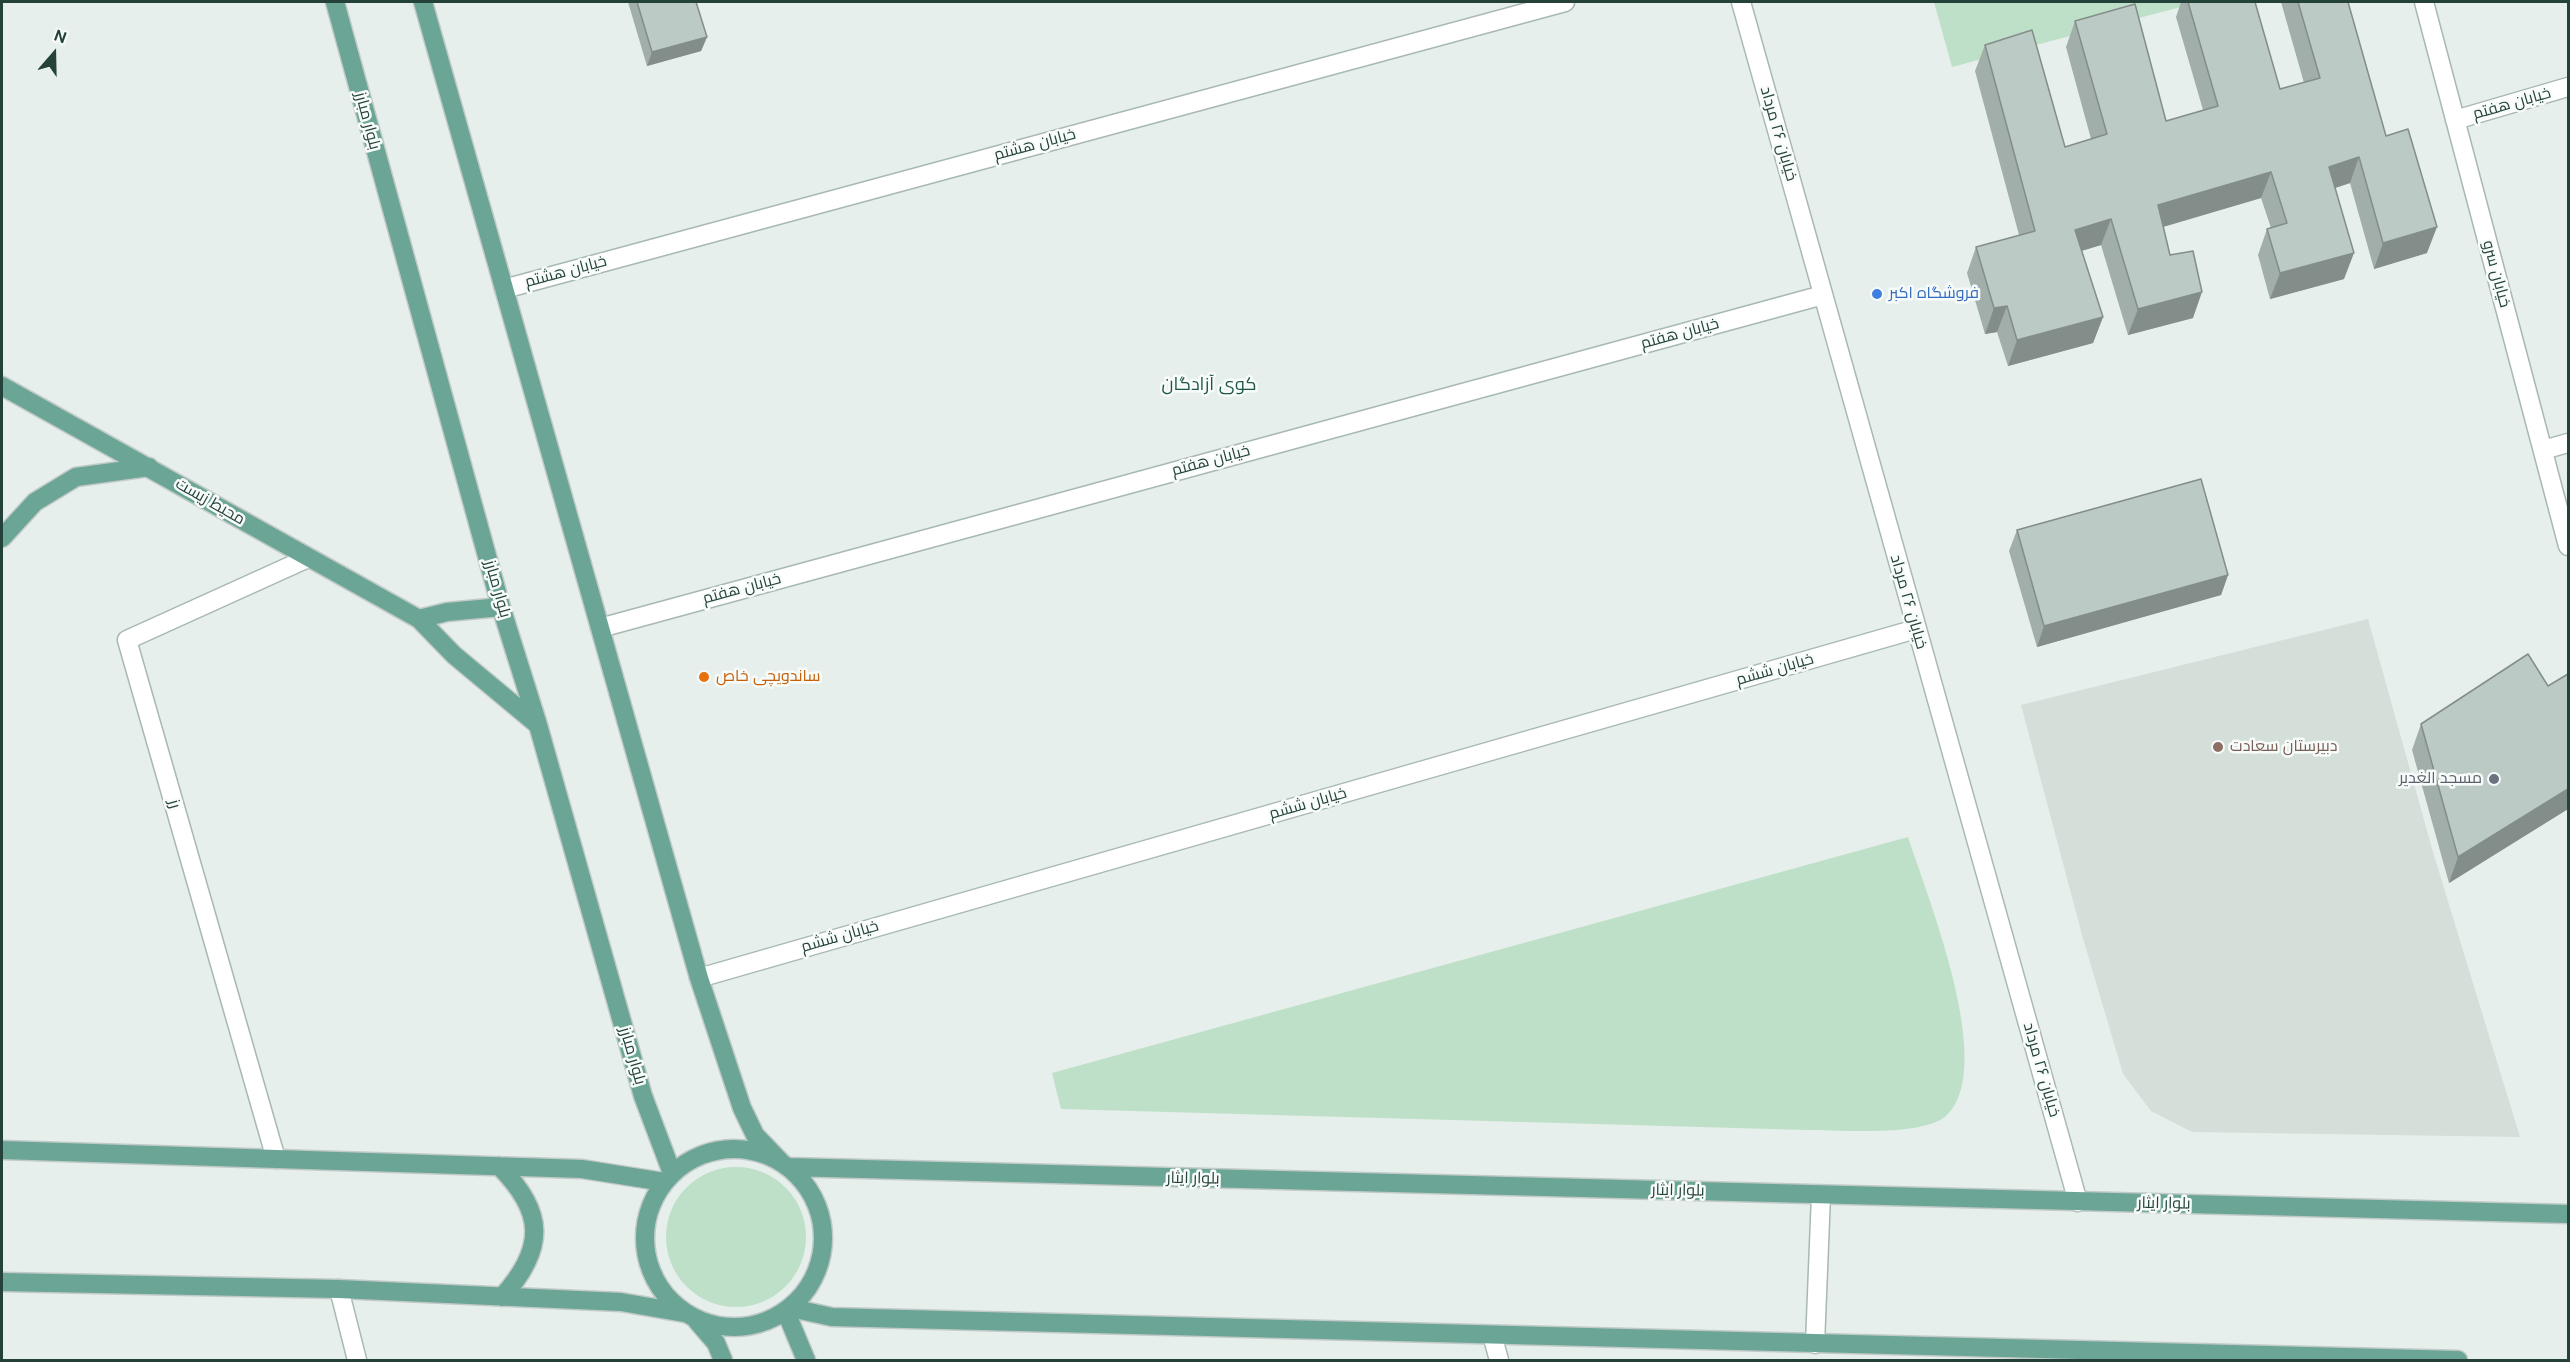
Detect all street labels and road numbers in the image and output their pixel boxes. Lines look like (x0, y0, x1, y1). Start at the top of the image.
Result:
street label: خیابان هفتم (2471, 84, 2553, 124)
street label: خیابان ۲۶ مرداد (1755, 85, 1801, 183)
street label: بلوار مبارز (350, 90, 384, 152)
street label: خیابان هشتم (992, 125, 1078, 165)
street label: خیابان سرو (2478, 238, 2514, 310)
street label: خیابان هشتم (523, 252, 609, 292)
street label: خیابان هفتم (1639, 314, 1721, 354)
street label: خیابان هفتم (1170, 441, 1252, 481)
street label: محیط زیست (172, 474, 248, 530)
street label: خیابان ۲۶ مرداد (1885, 553, 1931, 651)
street label: بلوار مبارز (480, 558, 514, 620)
street label: خیابان هفتم (701, 569, 783, 609)
street label: خیابان ششم (1734, 650, 1816, 690)
street label: خیابان ششم (1267, 784, 1349, 824)
street label: رز (164, 797, 184, 811)
street label: خیابان ششم (799, 917, 881, 957)
street label: خیابان ۲۶ مرداد (2018, 1021, 2064, 1119)
street label: بلوار مبارز (615, 1025, 649, 1087)
street label: بلوار ایثار (1166, 1169, 1220, 1189)
street label: بلوار ایثار (1651, 1181, 1705, 1201)
street label: بلوار ایثار (2137, 1194, 2191, 1214)

